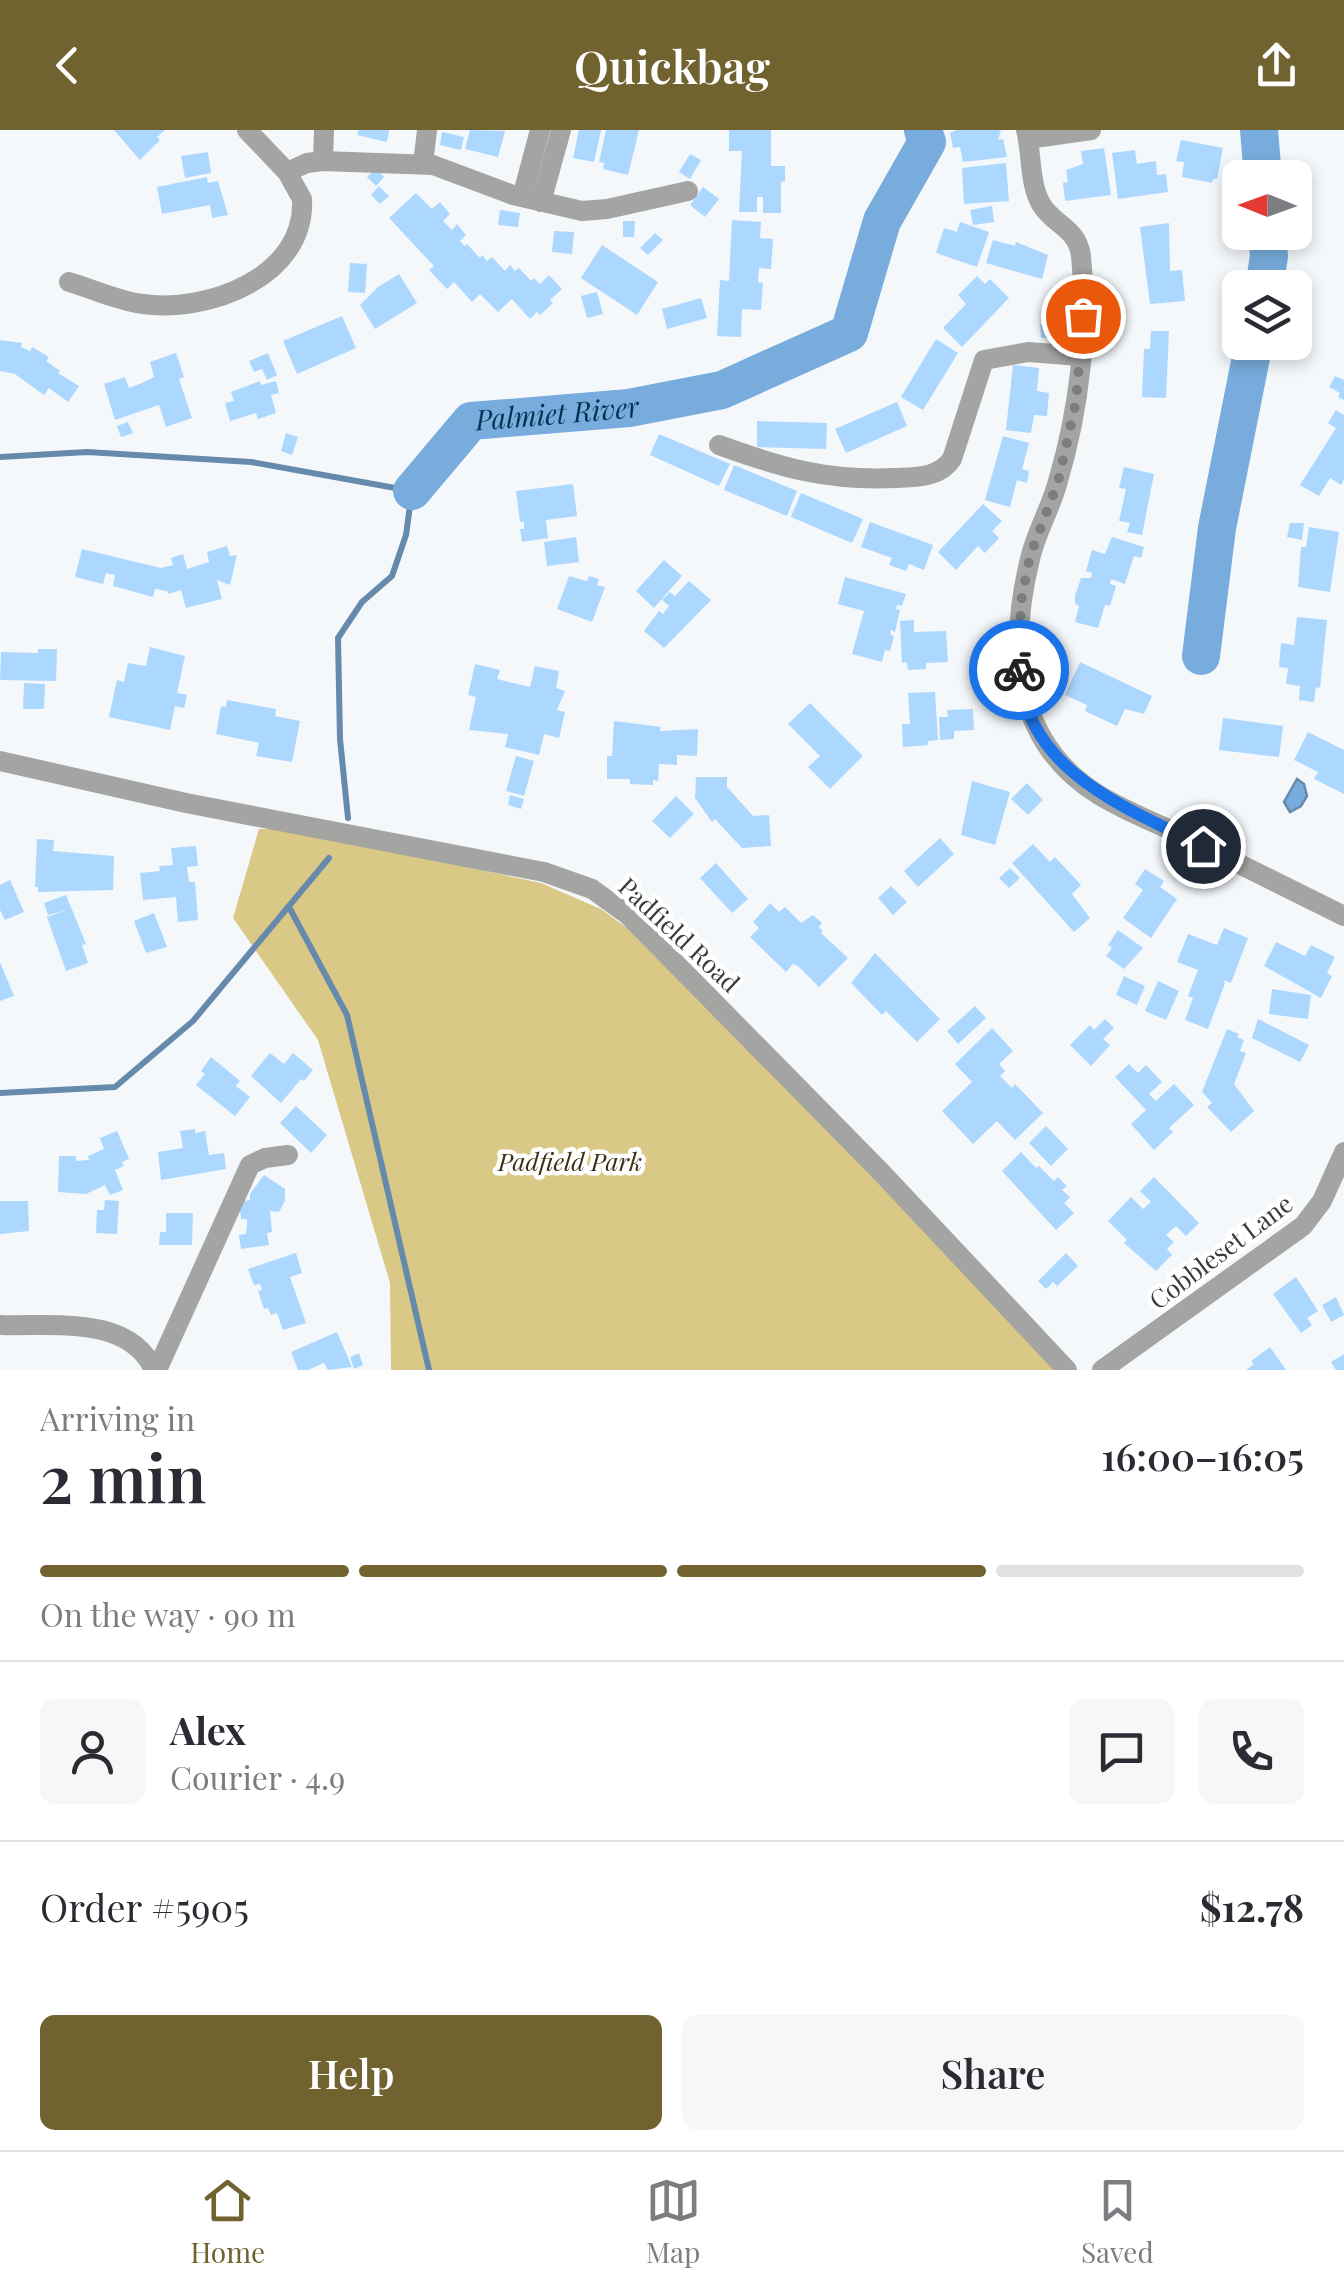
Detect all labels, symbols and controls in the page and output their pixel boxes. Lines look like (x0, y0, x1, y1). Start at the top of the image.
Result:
text: Quickbag (574, 35, 770, 95)
icon: back (40, 38, 95, 93)
icon: share (1249, 38, 1304, 93)
north arrow (1222, 160, 1312, 250)
map controls (1222, 160, 1312, 360)
button: layers (1222, 270, 1312, 360)
pin (1041, 274, 1126, 359)
icon: bag (1056, 289, 1111, 344)
water label: Palmiet River (473, 386, 643, 438)
courier (969, 620, 1069, 720)
icon: bike (992, 643, 1047, 698)
pin (1161, 804, 1246, 889)
icon: home (1176, 819, 1231, 874)
street label: Padfield Road (612, 869, 748, 999)
park label: Padfield Park (497, 1144, 642, 1177)
street label: Cobbleset Lane (1142, 1186, 1299, 1316)
text: Arriving in (40, 1396, 195, 1439)
text: 16:00–16:05 (1101, 1430, 1304, 1481)
text: 2 min (40, 1433, 206, 1519)
text: On the way · 90 m (40, 1592, 296, 1635)
button: person (40, 1699, 145, 1804)
button: chat (1069, 1699, 1174, 1804)
button: phone (1199, 1699, 1304, 1804)
text: Alex (170, 1704, 246, 1755)
text: Courier · 4.9 (170, 1755, 345, 1798)
text: Order #5905 (40, 1881, 249, 1932)
text: $12.78 (1200, 1881, 1304, 1932)
button: Help (40, 2015, 662, 2130)
button: Share (682, 2015, 1304, 2130)
tab: Home (190, 2173, 265, 2270)
tab: Map (646, 2173, 701, 2270)
tab: Saved (1081, 2173, 1154, 2270)

